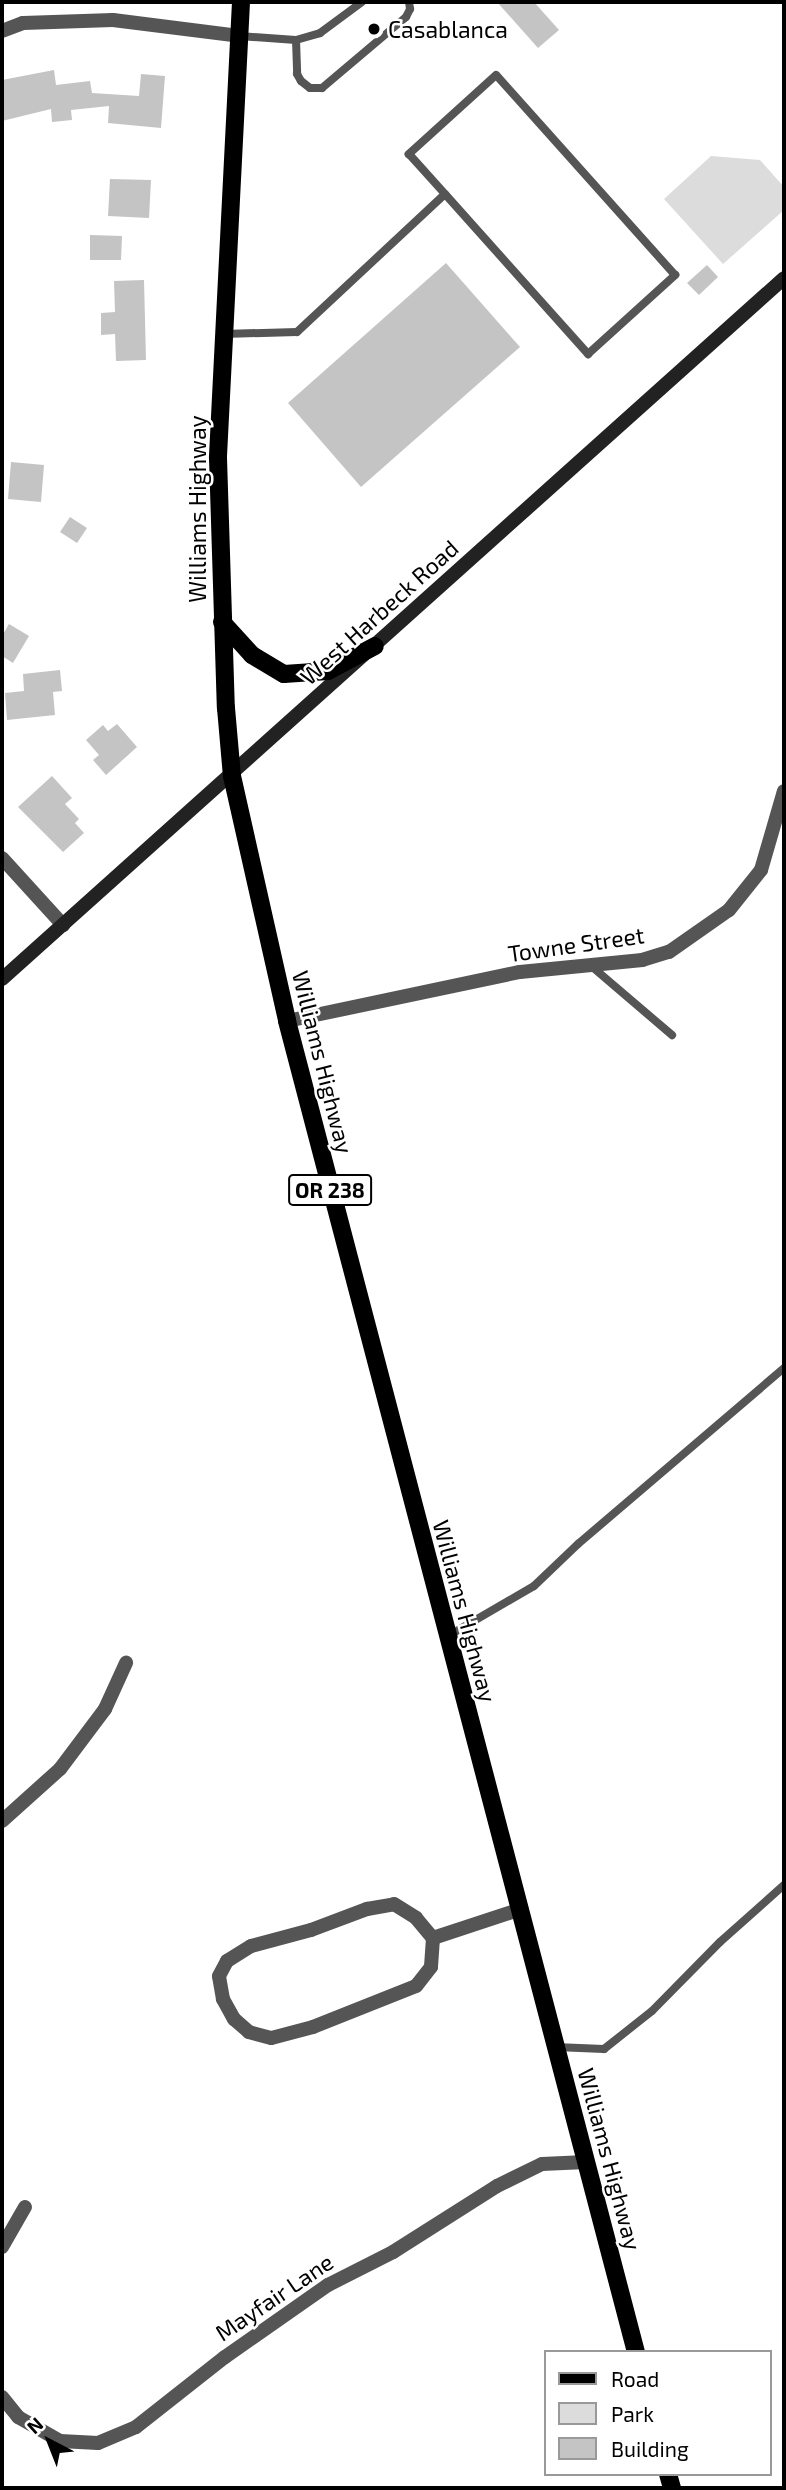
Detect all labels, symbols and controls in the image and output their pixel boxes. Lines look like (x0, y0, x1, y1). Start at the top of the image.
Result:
place label: Casablanca (388, 15, 508, 43)
marker: Casablanca (366, 21, 382, 37)
street label: Williams Highway (183, 415, 211, 603)
street label: West Harbeck Road (294, 534, 464, 690)
street label: Towne Street (506, 921, 646, 967)
street label: Williams Highway (287, 968, 359, 1156)
road number: OR 238 (288, 1172, 372, 1208)
street label: Williams Highway (427, 1517, 503, 1705)
street label: Williams Highway (572, 2065, 648, 2253)
street label: Mayfair Lane (210, 2247, 338, 2347)
legend (544, 2350, 772, 2476)
text: Road (611, 2366, 659, 2391)
text: Park (611, 2401, 654, 2426)
north arrow (14, 2406, 84, 2476)
text: N (22, 2412, 47, 2438)
text: Building (611, 2436, 689, 2461)

